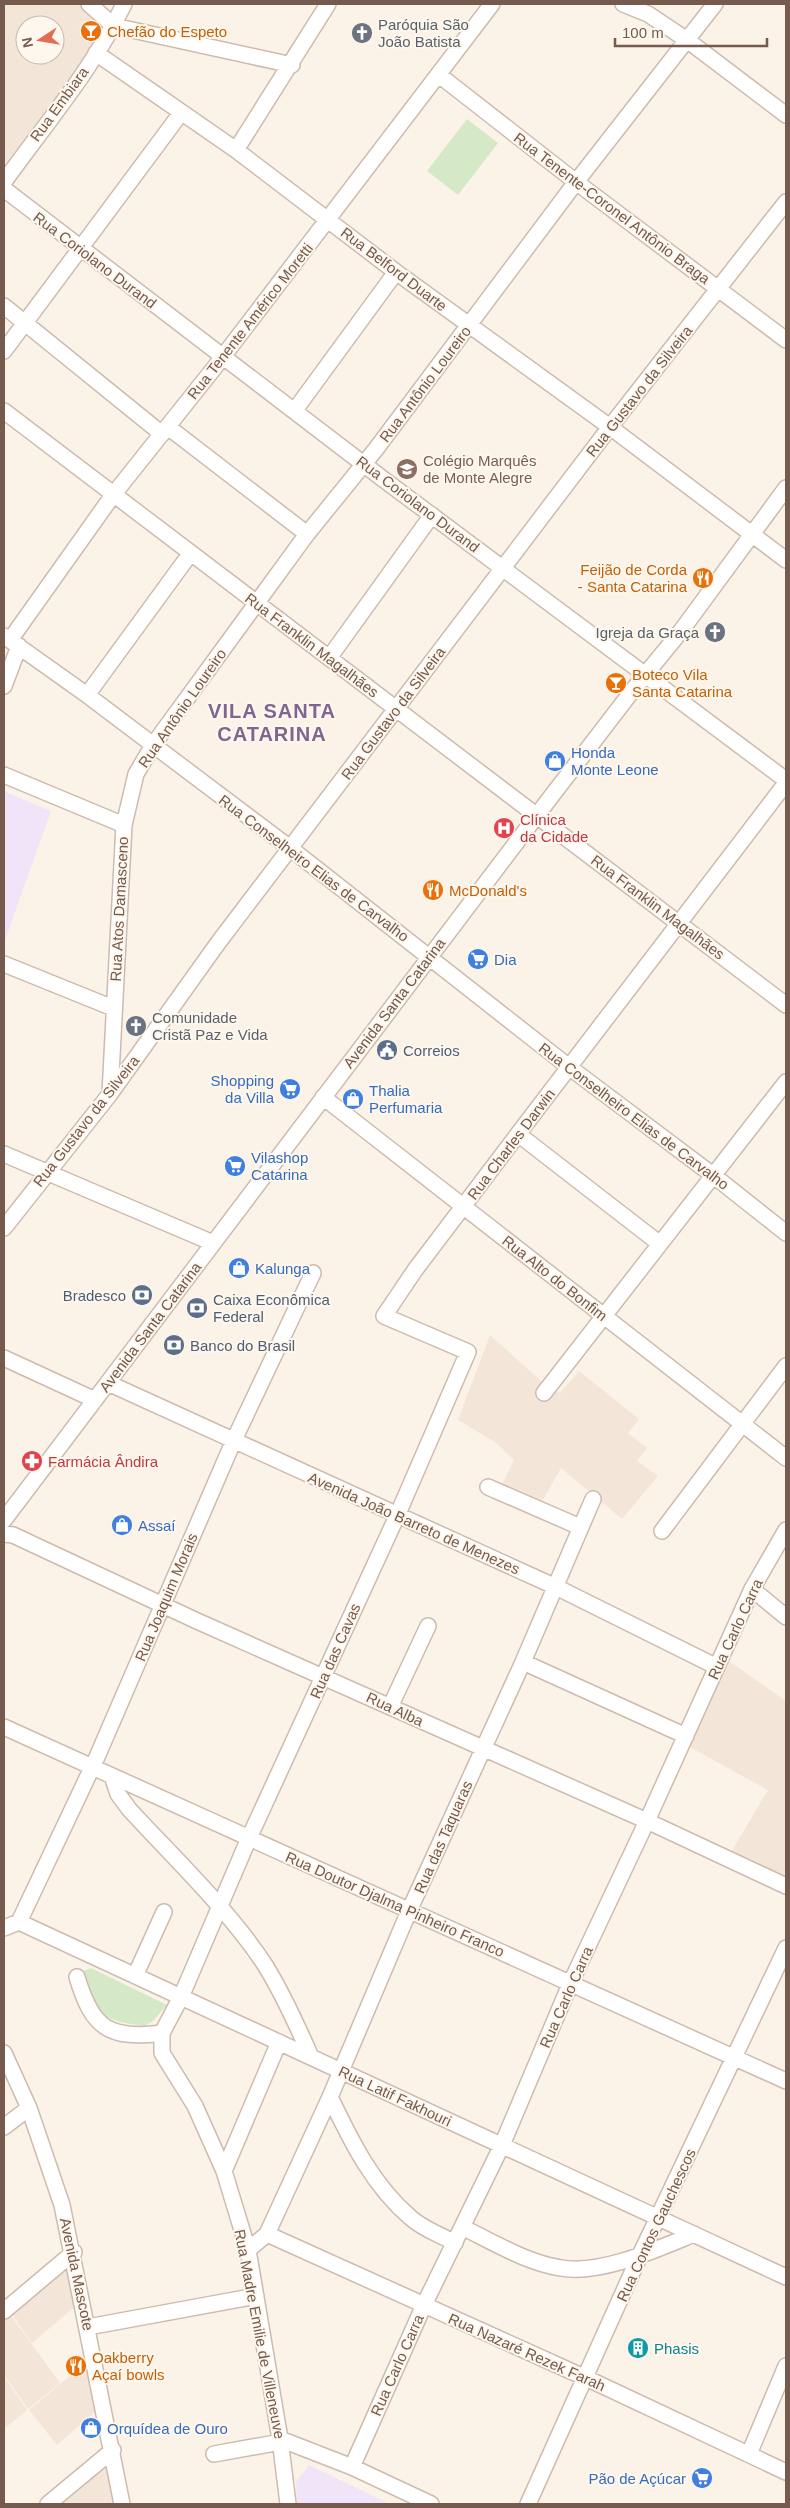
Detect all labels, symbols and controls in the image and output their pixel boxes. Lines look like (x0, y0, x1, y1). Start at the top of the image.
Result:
north arrow (15, 15, 65, 65)
scale bar (615, 15, 768, 47)
place label: Paróquia São João Batista (378, 16, 469, 50)
bar icon: Chefão do Espeto (79, 19, 103, 43)
church icon: Paróquia São João Batista (350, 21, 374, 45)
place label: Chefão do Espeto (107, 23, 227, 40)
text: 100 m (622, 24, 664, 41)
text: N (18, 36, 36, 49)
street label: Rua Embiara (26, 63, 92, 144)
street label: Rua Tenente-Coronel Antônio Braga (511, 129, 714, 288)
street label: Rua Coriolano Durand (30, 208, 160, 312)
street label: Rua Belford Duarte (338, 224, 450, 314)
street label: Rua Tenente Américo Moretti (184, 240, 316, 402)
street label: Rua Gustavo da Silveira (583, 322, 696, 460)
street label: Rua Antônio Loureiro (376, 323, 474, 445)
street label: Rua Coriolano Durand (353, 452, 483, 556)
place label: Colégio Marquês de Monte Alegre (423, 452, 536, 486)
school or university icon: Colégio Marquês de Monte Alegre (395, 457, 419, 481)
place label: Feijão de Corda - Santa Catarina (578, 561, 688, 595)
restaurant icon: Feijão de Corda - Santa Catarina (691, 566, 715, 590)
street label: Rua Franklin Magalhães (242, 589, 382, 701)
church icon: Igreja da Graça (703, 620, 727, 644)
place label: Igreja da Graça (596, 624, 700, 641)
street label: Rua Gustavo da Silveira (338, 643, 449, 783)
street label: Rua Antônio Loureiro (135, 645, 229, 771)
place label: Boteco Vila Santa Catarina (632, 666, 733, 700)
bar icon: Boteco Vila Santa Catarina (604, 671, 628, 695)
district label: VILA SANTA CATARINA (208, 700, 336, 745)
place label: Honda Monte Leone (571, 744, 659, 778)
shop icon: Honda Monte Leone (543, 749, 567, 773)
street label: Rua Conselheiro Elias de Carvalho (216, 791, 412, 945)
place label: Clínica da Cidade (520, 811, 588, 845)
hospital icon: Clínica da Cidade (492, 816, 516, 840)
street label: Rua Atos Damasceno (107, 836, 131, 982)
street label: Rua Franklin Magalhães (588, 851, 728, 963)
restaurant icon: McDonald's (421, 878, 445, 902)
place label: McDonald's (449, 882, 527, 899)
street label: Avenida Santa Catarina (340, 934, 449, 1071)
supermarket icon: Dia (466, 947, 490, 971)
place label: Dia (494, 951, 517, 968)
place label: Comunidade Cristã Paz e Vida (152, 1009, 268, 1043)
church icon: Comunidade Cristã Paz e Vida (124, 1014, 148, 1038)
public building icon: Correios (375, 1038, 399, 1062)
street label: Rua Conselheiro Elias de Carvalho (536, 1039, 732, 1193)
place label: Correios (403, 1042, 460, 1059)
street label: Rua Gustavo da Silveira (30, 1052, 143, 1190)
place label: Shopping da Villa (211, 1072, 275, 1106)
supermarket icon: Shopping da Villa (278, 1077, 302, 1101)
place label: Thalia Perfumaria (369, 1082, 443, 1116)
street label: Rua Charles Darwin (464, 1085, 558, 1203)
shop icon: Thalia Perfumaria (341, 1087, 365, 1111)
place label: Vilashop Catarina (251, 1149, 308, 1183)
supermarket icon: Vilashop Catarina (223, 1154, 247, 1178)
street label: Rua Alto do Bonfim (499, 1232, 611, 1324)
shop icon: Kalunga (227, 1256, 251, 1280)
street label: Avenida Santa Catarina (96, 1258, 205, 1395)
place label: Kalunga (255, 1260, 311, 1277)
bank icon: Bradesco (130, 1283, 154, 1307)
place label: Bradesco (63, 1287, 126, 1304)
place label: Caixa Econômica Federal (213, 1291, 330, 1325)
bank icon: Caixa Econômica Federal (185, 1296, 209, 1320)
bank icon: Banco do Brasil (162, 1333, 186, 1357)
place label: Banco do Brasil (190, 1337, 295, 1354)
pharmacy icon: Farmácia Ândira (20, 1449, 44, 1473)
place label: Farmácia Ândira (48, 1453, 159, 1470)
street label: Avenida João Barreto de Menezes (306, 1468, 522, 1578)
shop icon: Assaí (110, 1513, 134, 1537)
place label: Assaí (138, 1517, 176, 1534)
street label: Rua Joaquim Morais (131, 1530, 201, 1664)
street label: Rua Carlo Carra (704, 1575, 766, 1682)
street label: Rua das Cavas (306, 1601, 364, 1701)
street label: Rua Alba (364, 1688, 427, 1730)
street label: Rua das Taquaras (411, 1778, 475, 1896)
street label: Rua Doutor Djalma Pinheiro Franco (283, 1848, 507, 1960)
street label: Rua Carlo Carra (536, 1943, 596, 2050)
street label: Rua Latif Fakhouri (336, 2062, 454, 2130)
street label: Rua Contos Gauchescos (613, 2146, 699, 2304)
street label: Avenida Mascote (57, 2216, 97, 2332)
street label: Rua Madre Emilie de Villeneuve (231, 2228, 289, 2440)
street label: Rua Nazaré Rezek Farah (446, 2310, 608, 2394)
street label: Rua Carlo Carra (367, 2311, 427, 2418)
building icon: Phasis (626, 2336, 650, 2360)
place label: Phasis (654, 2340, 699, 2357)
place label: Oakberry Açaí bowls (92, 2349, 165, 2383)
restaurant icon: Oakberry Açaí bowls (64, 2354, 88, 2378)
shop icon: Orquídea de Ouro (79, 2416, 103, 2440)
place label: Orquídea de Ouro (107, 2420, 228, 2437)
supermarket icon: Pão de Açúcar (690, 2466, 714, 2490)
place label: Pão de Açúcar (588, 2470, 686, 2487)

